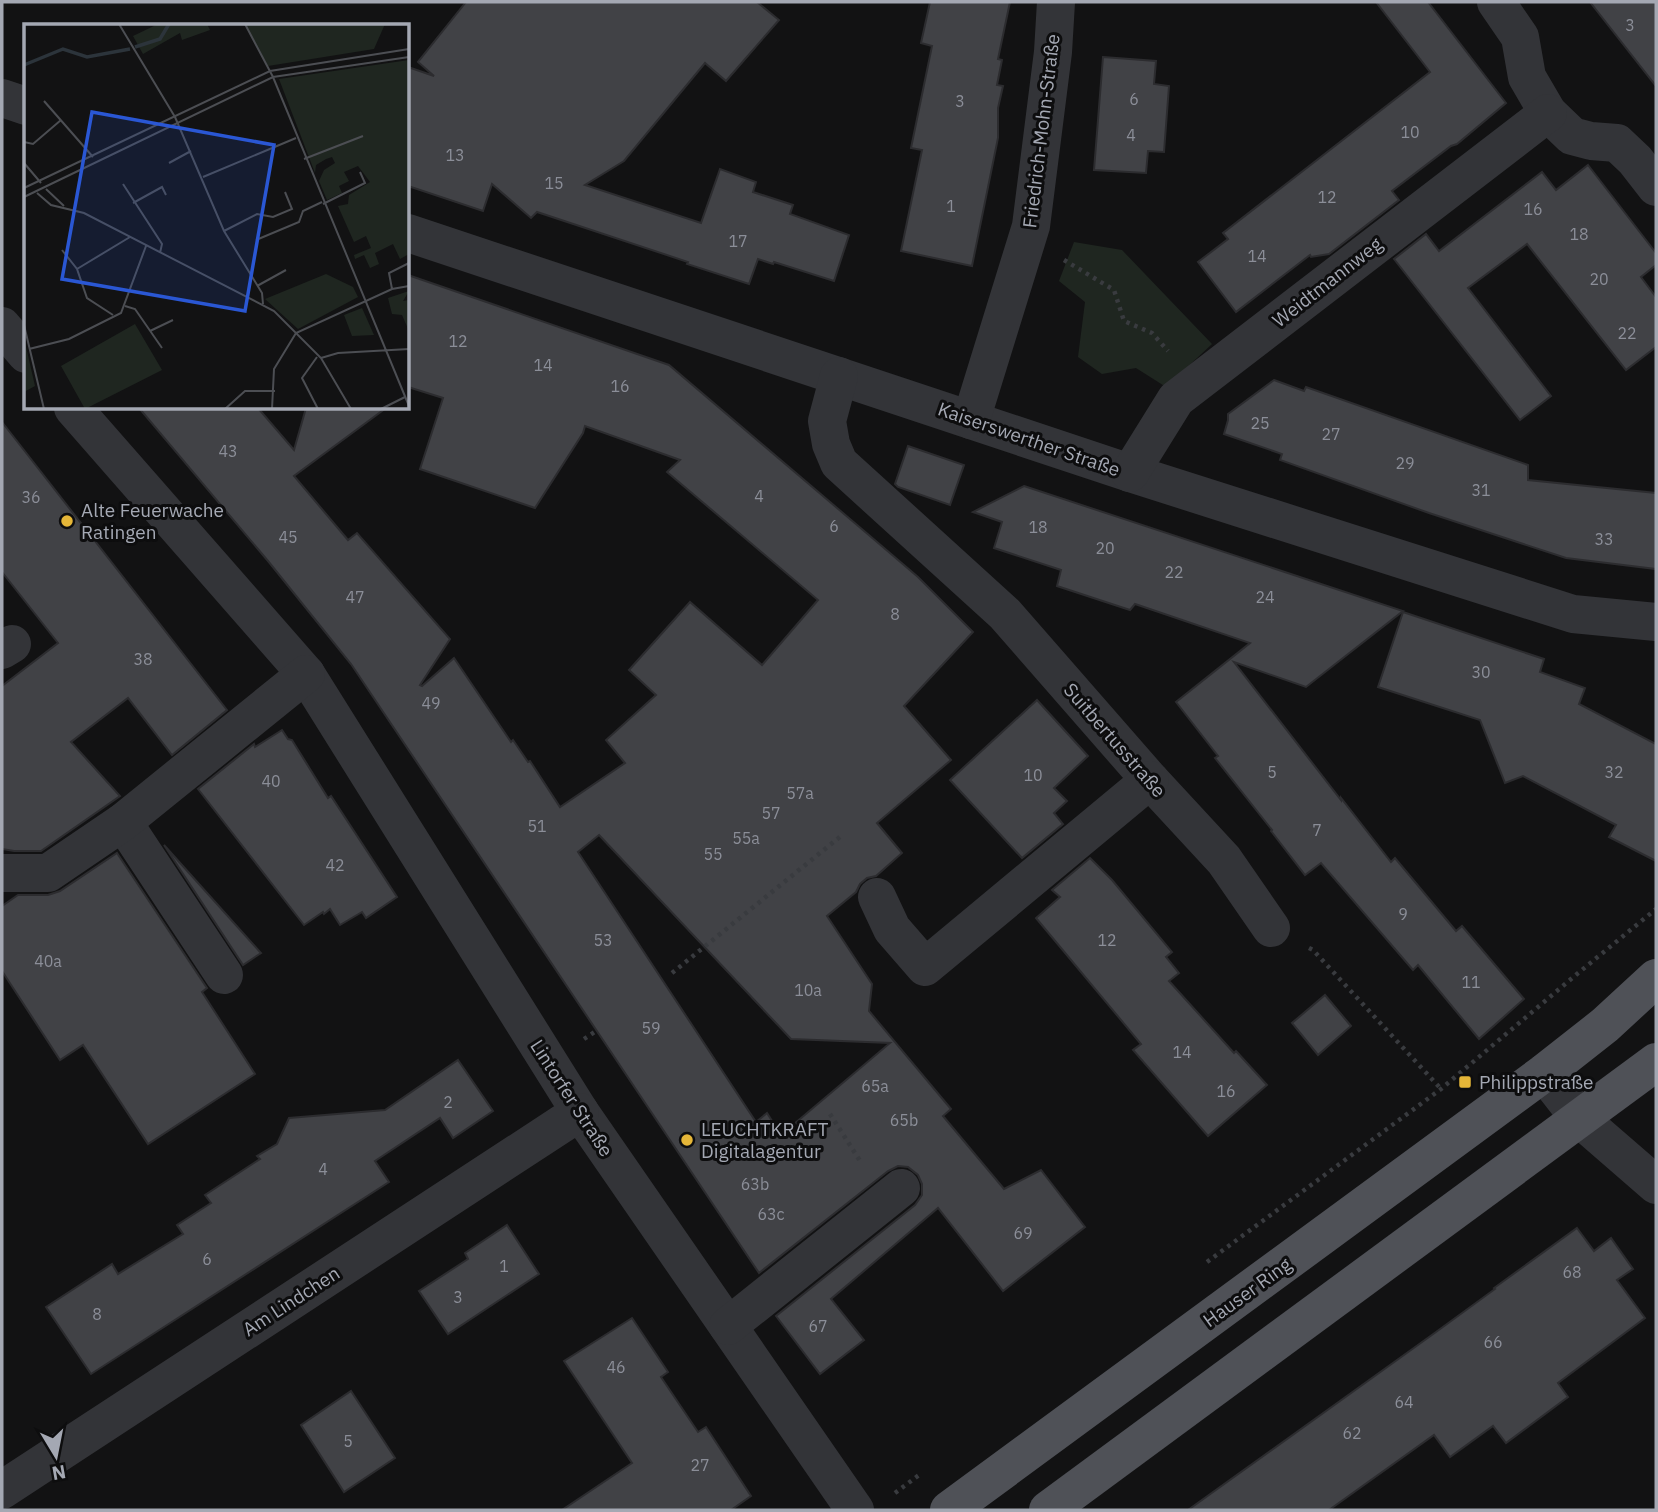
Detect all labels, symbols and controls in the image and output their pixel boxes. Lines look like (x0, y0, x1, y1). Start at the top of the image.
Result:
house number: 3 (1625, 15, 1635, 35)
inset map (24, 24, 410, 410)
street label: Friedrich-Mohn-Straße (1017, 33, 1065, 229)
house number: 6 (1129, 89, 1139, 109)
house number: 3 (955, 91, 965, 111)
house number: 10 (1400, 122, 1420, 142)
house number: 4 (1126, 125, 1136, 145)
house number: 13 (445, 145, 465, 165)
house number: 15 (544, 173, 564, 193)
house number: 12 (1317, 187, 1337, 207)
house number: 1 (946, 196, 956, 216)
house number: 16 (1523, 199, 1543, 219)
house number: 18 (1569, 224, 1589, 244)
house number: 17 (728, 231, 748, 251)
street label: Weidtmannweg (1267, 232, 1387, 332)
house number: 14 (1247, 246, 1267, 266)
house number: 20 (1589, 269, 1609, 289)
house number: 22 (1617, 323, 1637, 343)
house number: 12 (448, 331, 468, 351)
house number: 14 (533, 355, 553, 375)
house number: 16 (610, 376, 630, 396)
street label: Kaiserswerther Straße (935, 397, 1123, 481)
house number: 25 (1250, 413, 1270, 433)
house number: 27 (1321, 424, 1341, 444)
house number: 43 (218, 441, 238, 461)
house number: 29 (1395, 453, 1415, 473)
house number: 31 (1471, 480, 1491, 500)
house number: 4 (754, 486, 764, 506)
house number: 36 (21, 487, 41, 507)
place label: Alte Feuerwache Ratingen (81, 498, 224, 544)
marker: Alte Feuerwache Ratingen (59, 513, 75, 529)
house number: 6 (829, 516, 839, 536)
house number: 18 (1028, 517, 1048, 537)
house number: 45 (278, 527, 298, 547)
house number: 33 (1594, 529, 1614, 549)
house number: 20 (1095, 538, 1115, 558)
house number: 22 (1164, 562, 1184, 582)
house number: 47 (345, 587, 365, 607)
house number: 24 (1255, 587, 1275, 607)
house number: 8 (890, 604, 900, 624)
house number: 38 (133, 649, 153, 669)
house number: 30 (1471, 662, 1491, 682)
street label: Suitbertusstraße (1059, 678, 1171, 802)
house number: 49 (421, 693, 441, 713)
house number: 5 (1267, 762, 1277, 782)
house number: 32 (1604, 762, 1624, 782)
house number: 10 (1023, 765, 1043, 785)
house number: 40 (261, 771, 281, 791)
house number: 57a (786, 783, 814, 803)
house number: 57 (761, 803, 781, 823)
house number: 51 (527, 816, 547, 836)
house number: 7 (1312, 820, 1322, 840)
house number: 55a (732, 828, 760, 848)
house number: 55 (703, 844, 723, 864)
house number: 42 (325, 855, 345, 875)
house number: 9 (1398, 904, 1408, 924)
house number: 53 (593, 930, 613, 950)
house number: 12 (1097, 930, 1117, 950)
house number: 40a (34, 951, 62, 971)
house number: 11 (1461, 972, 1481, 992)
house number: 10a (794, 980, 822, 1000)
house number: 59 (641, 1018, 661, 1038)
street label: Lintorfer Straße (525, 1035, 619, 1161)
house number: 14 (1172, 1042, 1192, 1062)
place label: Philippstraße (1479, 1070, 1593, 1094)
marker: Philippstraße (1457, 1074, 1473, 1090)
house number: 65a (861, 1076, 889, 1096)
house number: 16 (1216, 1081, 1236, 1101)
house number: 2 (443, 1092, 453, 1112)
house number: 65b (890, 1110, 918, 1130)
place label: LEUCHTKRAFT Digitalagentur (701, 1117, 829, 1163)
marker: LEUCHTKRAFT Digitalagentur (679, 1132, 695, 1148)
house number: 4 (318, 1159, 328, 1179)
house number: 63b (741, 1174, 769, 1194)
house number: 63c (757, 1204, 785, 1224)
house number: 69 (1013, 1223, 1033, 1243)
house number: 6 (202, 1249, 212, 1269)
street label: Hauser Ring (1198, 1252, 1296, 1332)
house number: 1 (499, 1256, 509, 1276)
street label: Am Lindchen (238, 1261, 344, 1341)
house number: 68 (1562, 1262, 1582, 1282)
house number: 3 (453, 1287, 463, 1307)
house number: 8 (92, 1304, 102, 1324)
house number: 67 (808, 1316, 828, 1336)
house number: 66 (1483, 1332, 1503, 1352)
house number: 46 (606, 1357, 626, 1377)
house number: 64 (1394, 1392, 1414, 1412)
north arrow (21, 1421, 91, 1491)
house number: 62 (1342, 1423, 1362, 1443)
house number: 5 (343, 1431, 353, 1451)
house number: 27 (690, 1455, 710, 1475)
text: N (50, 1460, 68, 1486)

